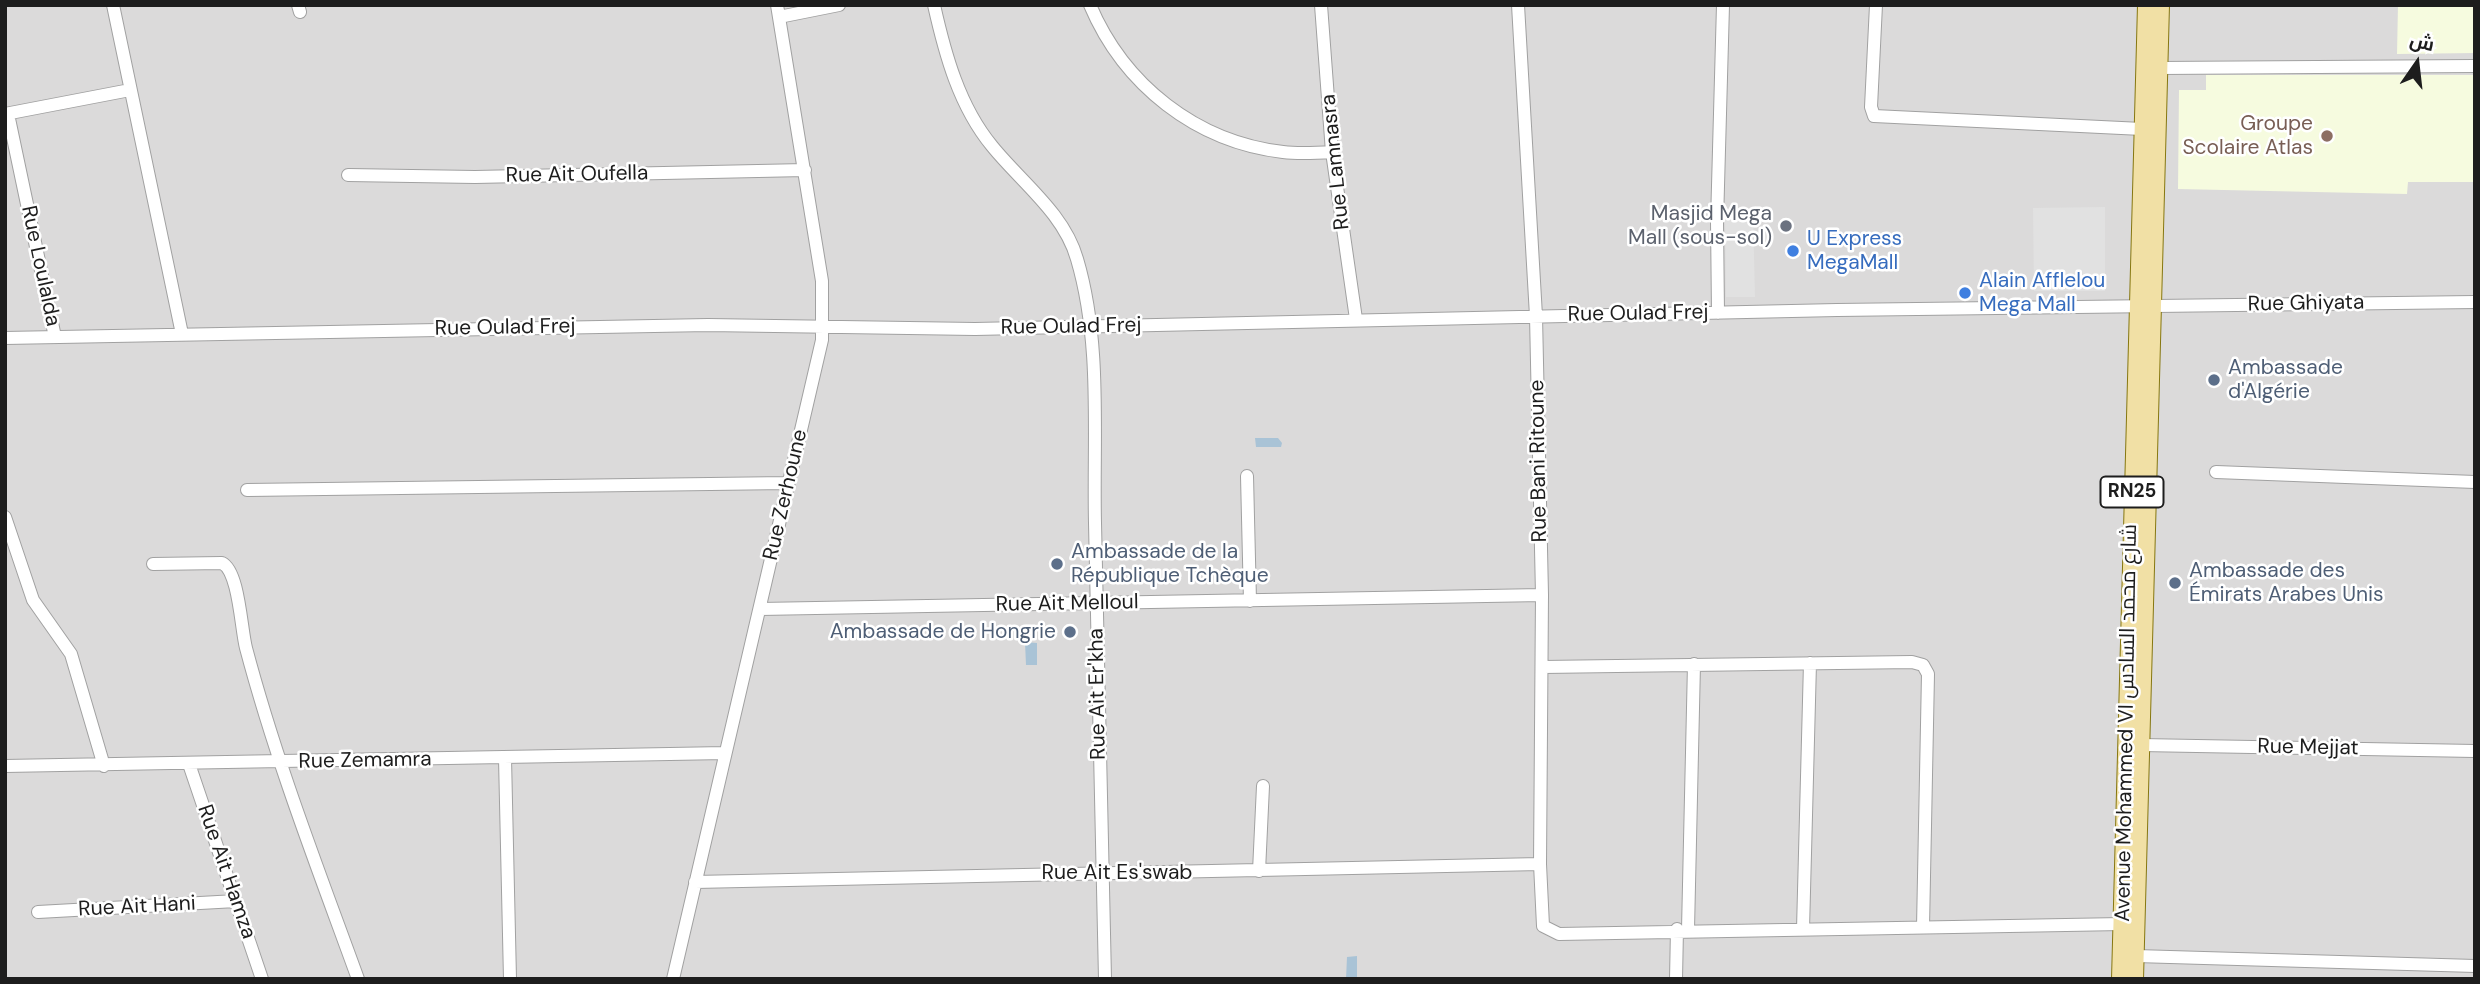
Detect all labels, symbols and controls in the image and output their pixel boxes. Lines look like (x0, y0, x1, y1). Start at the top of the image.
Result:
text: ش (2407, 27, 2437, 57)
north arrow (2382, 28, 2452, 98)
street label: Rue Lamnasra (1316, 93, 1356, 231)
place label: Groupe Scolaire Atlas (2182, 111, 2313, 161)
marker: Groupe Scolaire Atlas (2319, 128, 2335, 144)
street label: Rue Ait Oufella (506, 161, 648, 189)
place label: Masjid Mega Mall (sous-sol) (1628, 201, 1772, 251)
street label: Rue Loulalda (15, 203, 65, 329)
marker: Masjid Mega Mall (sous-sol) (1778, 218, 1794, 234)
place label: U Express MegaMall (1807, 226, 1902, 276)
marker: U Express MegaMall (1785, 243, 1801, 259)
place label: Alain Afflelou Mega Mall (1979, 268, 2105, 318)
marker: Alain Afflelou Mega Mall (1957, 285, 1973, 301)
street label: Rue Ghiyata (2247, 290, 2365, 318)
street label: Rue Oulad Frej (1567, 300, 1709, 328)
street label: Rue Oulad Frej (1000, 313, 1142, 341)
street label: Rue Oulad Frej (434, 314, 576, 342)
place label: Ambassade d'Algérie (2228, 355, 2343, 405)
marker: Ambassade d'Algérie (2206, 372, 2222, 388)
street label: Rue Bani Ritoune (1525, 379, 1553, 543)
street label: Rue Zerhoune (759, 427, 813, 563)
road number: RN25 (2100, 477, 2164, 508)
street label: Avenue Mohammed VI شارع محمد السادس (2111, 524, 2143, 922)
place label: Ambassade de la République Tchèque (1071, 539, 1269, 589)
marker: Ambassade de la République Tchèque (1049, 556, 1065, 572)
place label: Ambassade des Émirats Arabes Unis (2189, 558, 2384, 608)
marker: Ambassade des Émirats Arabes Unis (2167, 575, 2183, 591)
street label: Rue Ait Melloul (995, 590, 1139, 618)
place label: Ambassade de Hongrie (830, 619, 1056, 645)
marker: Ambassade de Hongrie (1062, 624, 1078, 640)
street label: Rue Ait Er'kha (1084, 628, 1112, 760)
street label: Rue Mejjat (2257, 735, 2359, 761)
street label: Rue Zemamra (298, 747, 432, 775)
street label: Rue Ait Hamza (191, 802, 261, 942)
street label: Rue Ait Es'swab (1042, 860, 1192, 886)
street label: Rue Ait Hani (78, 891, 196, 923)

